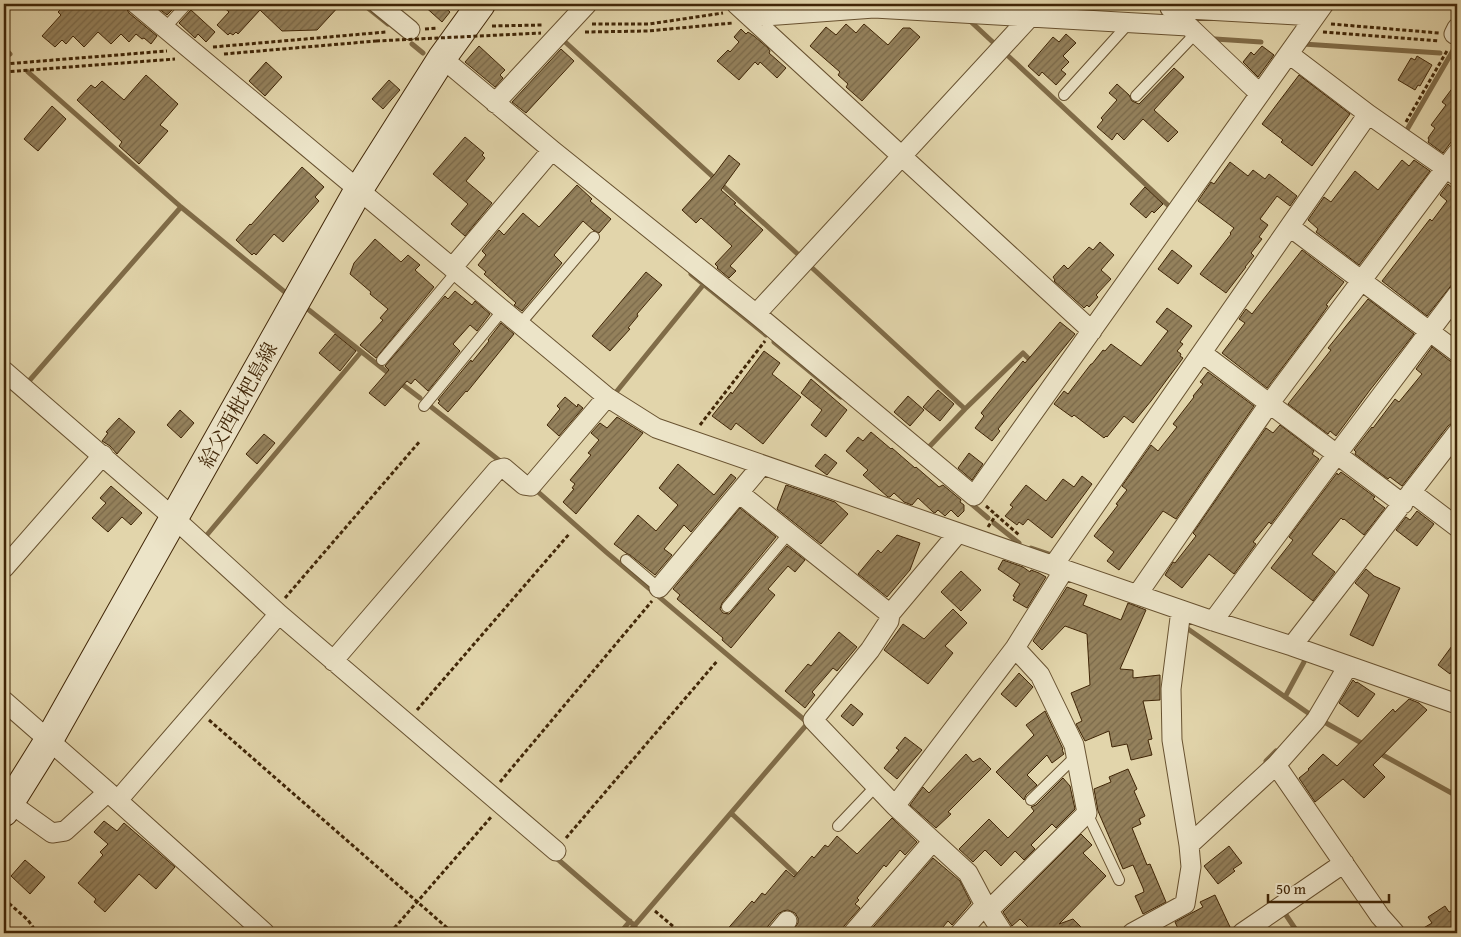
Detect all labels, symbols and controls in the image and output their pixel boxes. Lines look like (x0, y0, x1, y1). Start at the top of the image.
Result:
street label: 給父西枇杷島線 (191, 337, 284, 473)
scale bar (1268, 872, 1390, 904)
text: 50 m (1276, 878, 1307, 899)

